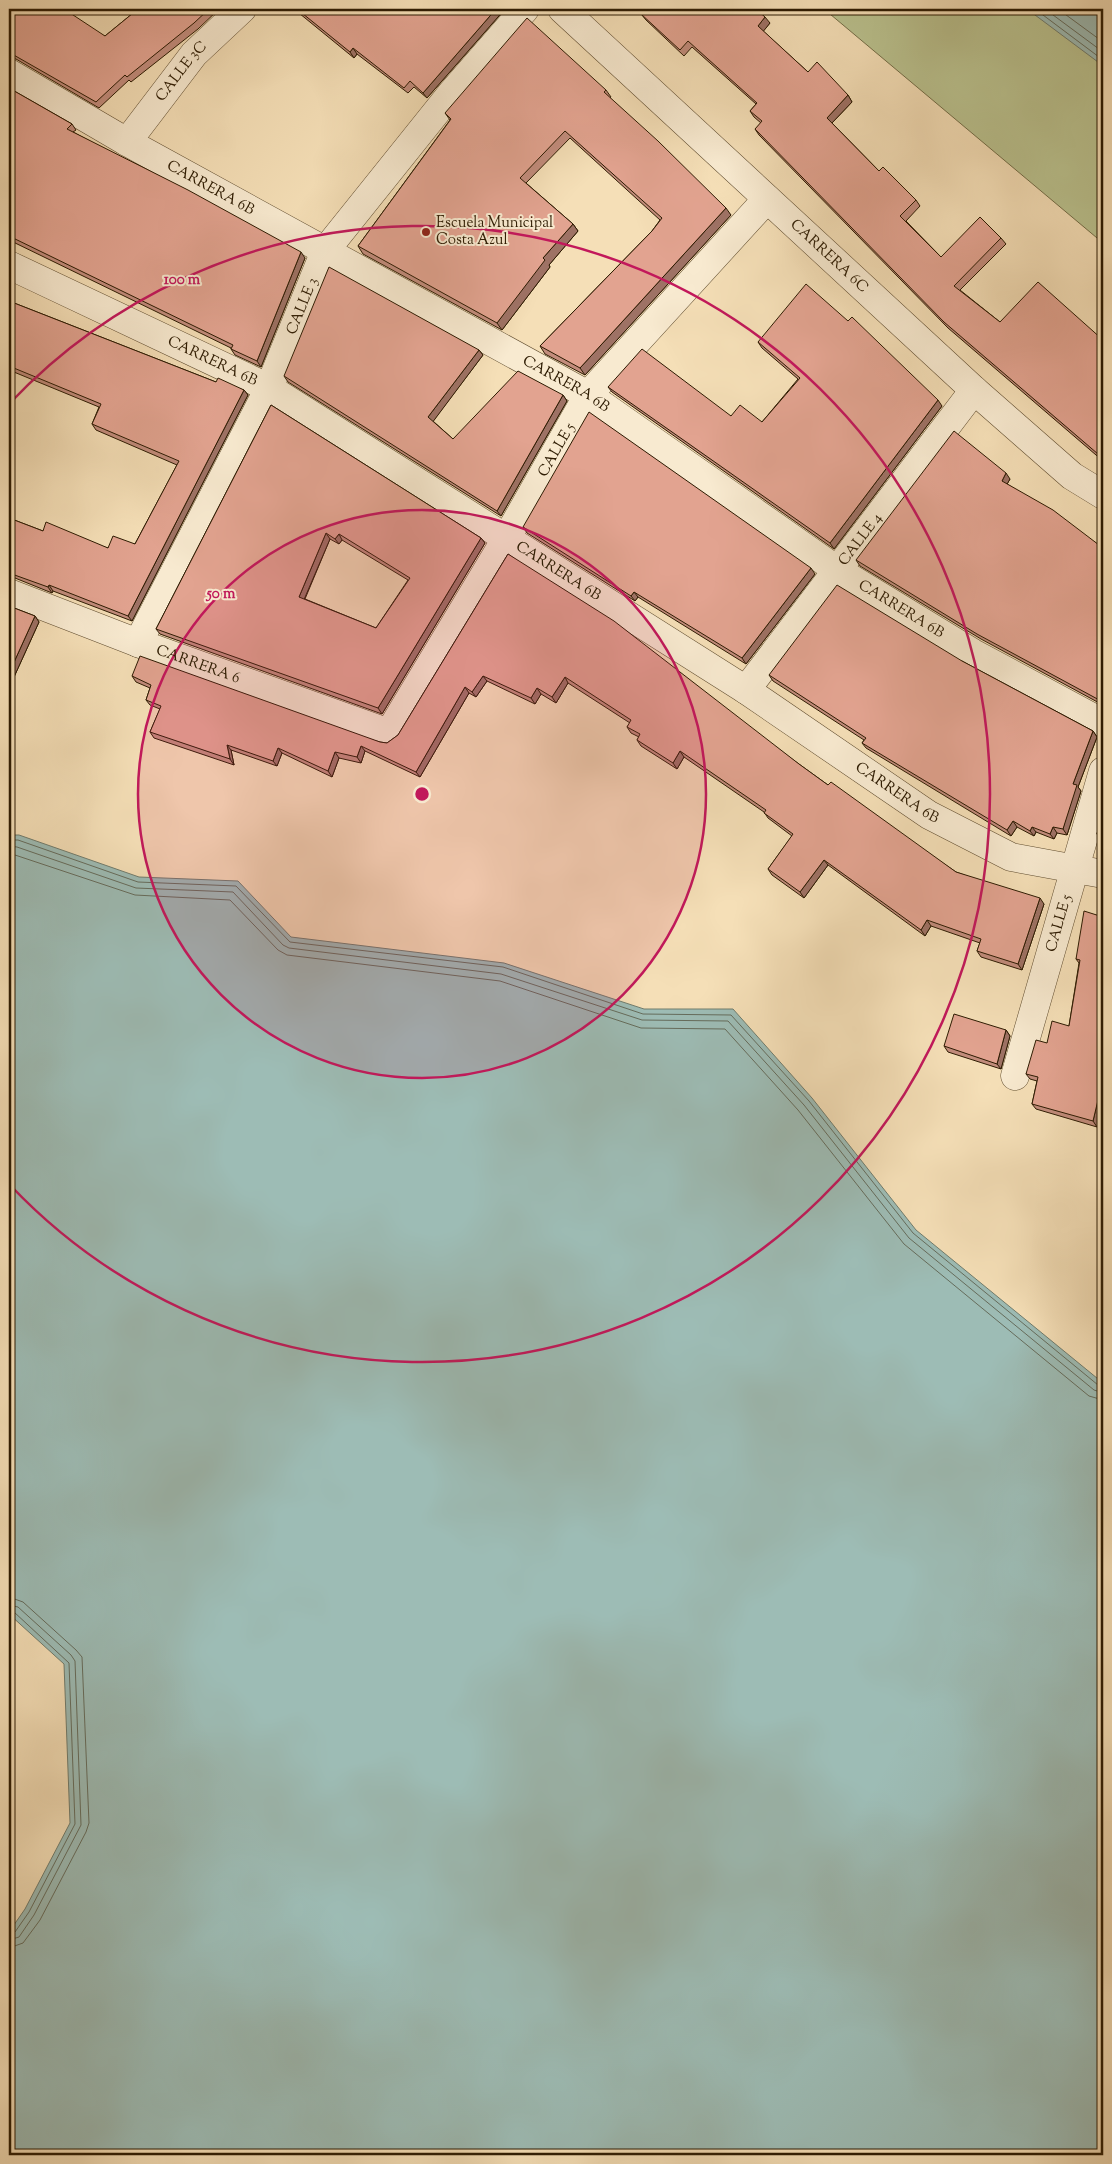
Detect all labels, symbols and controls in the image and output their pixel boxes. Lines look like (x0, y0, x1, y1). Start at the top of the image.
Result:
street label: CALLE 3C (151, 36, 212, 106)
street label: CARRERA 6B (163, 155, 259, 221)
place label: Escuela Municipal Costa Azul (436, 213, 553, 251)
street label: CARRERA 6C (785, 214, 873, 298)
marker: Escuela Municipal Costa Azul (420, 226, 432, 238)
text: 100 m (164, 270, 201, 291)
street label: CALLE 3 (281, 274, 323, 338)
street label: CARRERA 6B (164, 331, 261, 392)
street label: CARRERA 6B (519, 351, 614, 418)
street label: CALLE 5 (533, 419, 580, 481)
street label: CALLE 4 (833, 508, 888, 570)
street label: CARRERA 6B (512, 536, 605, 606)
street label: CARRERA 6B (854, 575, 949, 644)
text: 50 m (206, 584, 236, 605)
street label: CARRERA 6 (153, 640, 243, 689)
street label: CARRERA 6B (851, 757, 943, 829)
centre of rings (413, 785, 431, 803)
street label: CALLE 5 (1041, 892, 1077, 955)

